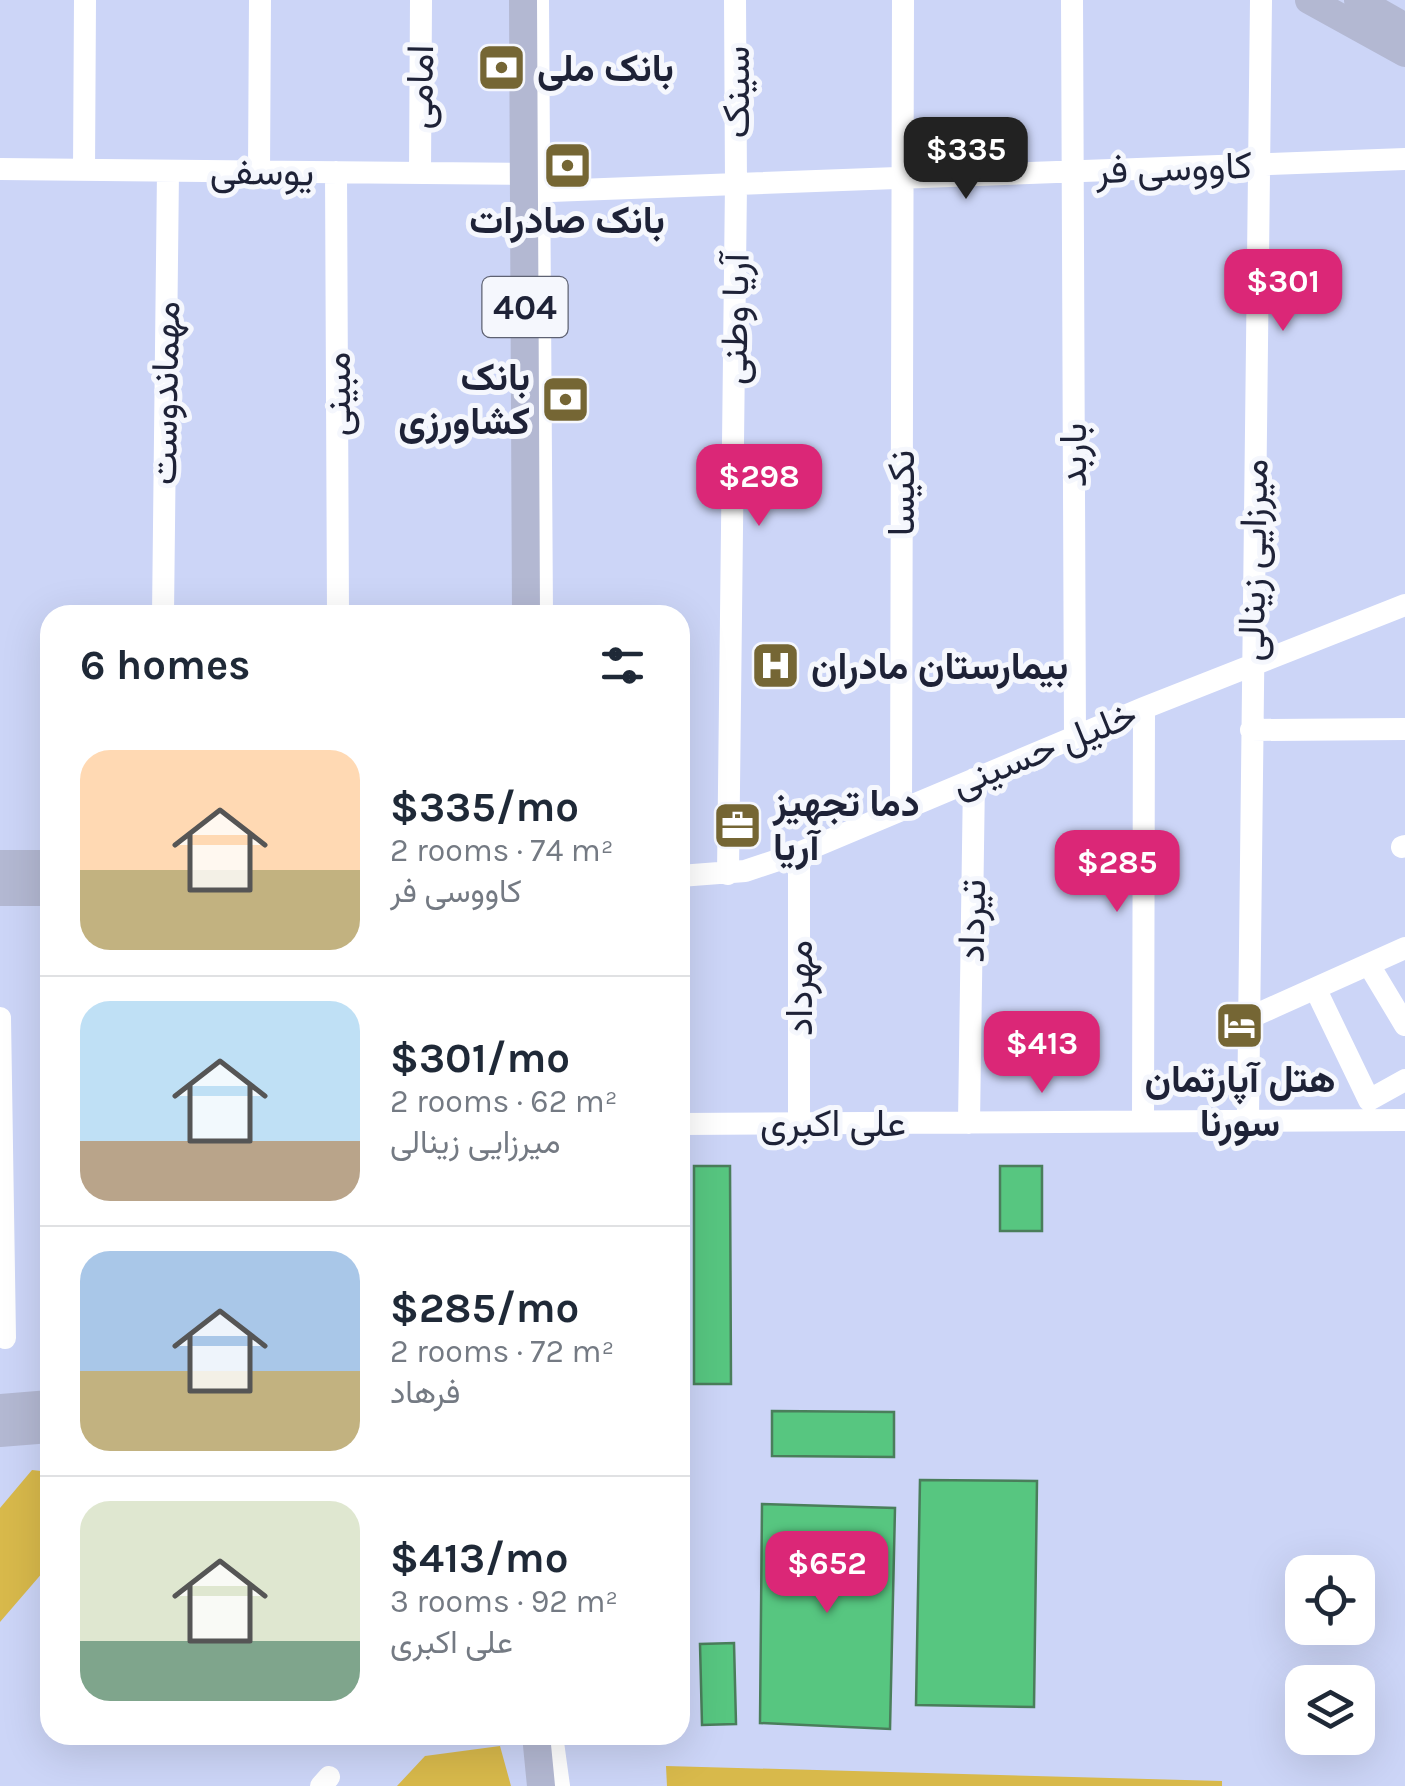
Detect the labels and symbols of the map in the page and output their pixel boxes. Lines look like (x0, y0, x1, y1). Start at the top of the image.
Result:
bank icon: بانک ملی (476, 42, 528, 94)
street label: امامی (397, 44, 443, 130)
place label: بانک ملی (537, 46, 674, 91)
street label: سینک (714, 46, 759, 138)
pin: $335 (907, 117, 1025, 202)
bank icon: بانک صادرات (541, 140, 593, 192)
street label: کاووسی فر (1094, 143, 1253, 193)
street label: یوسفی (209, 149, 315, 195)
place label: بانک صادرات (469, 198, 665, 244)
pin: $301 (1224, 249, 1342, 334)
street label: آریا وطنی (711, 250, 759, 385)
road number: 404 (482, 277, 568, 337)
street label: مهماندوست (141, 301, 189, 485)
street label: مبینی (315, 352, 360, 436)
place label: بانک کشاورزی (398, 355, 530, 445)
bank icon: بانک کشاورزی (539, 373, 591, 425)
street label: باربد (1051, 423, 1096, 487)
pin: $298 (700, 444, 818, 529)
street label: نکیسا (879, 450, 924, 536)
street label: میرزایی زینالی (1229, 458, 1277, 662)
hospital icon: بیمارستان مادران (750, 640, 802, 692)
place label: بیمارستان مادران (811, 644, 1068, 690)
street label: خلیل حسینی (945, 691, 1143, 807)
place label: دما تجهیز آریا (772, 781, 920, 871)
office icon: دما تجهیز آریا (712, 799, 764, 851)
pin: $285 (1058, 830, 1176, 915)
street label: تیرداد (949, 879, 995, 963)
street label: مهرداد (777, 940, 822, 1036)
hotel icon: هتل آپارتمان سورنا (1214, 999, 1266, 1051)
pin: $413 (983, 1011, 1101, 1096)
place label: هتل آپارتمان سورنا (1144, 1057, 1336, 1147)
street label: علی‌ اکبری (760, 1101, 906, 1146)
pin: $652 (768, 1531, 886, 1616)

